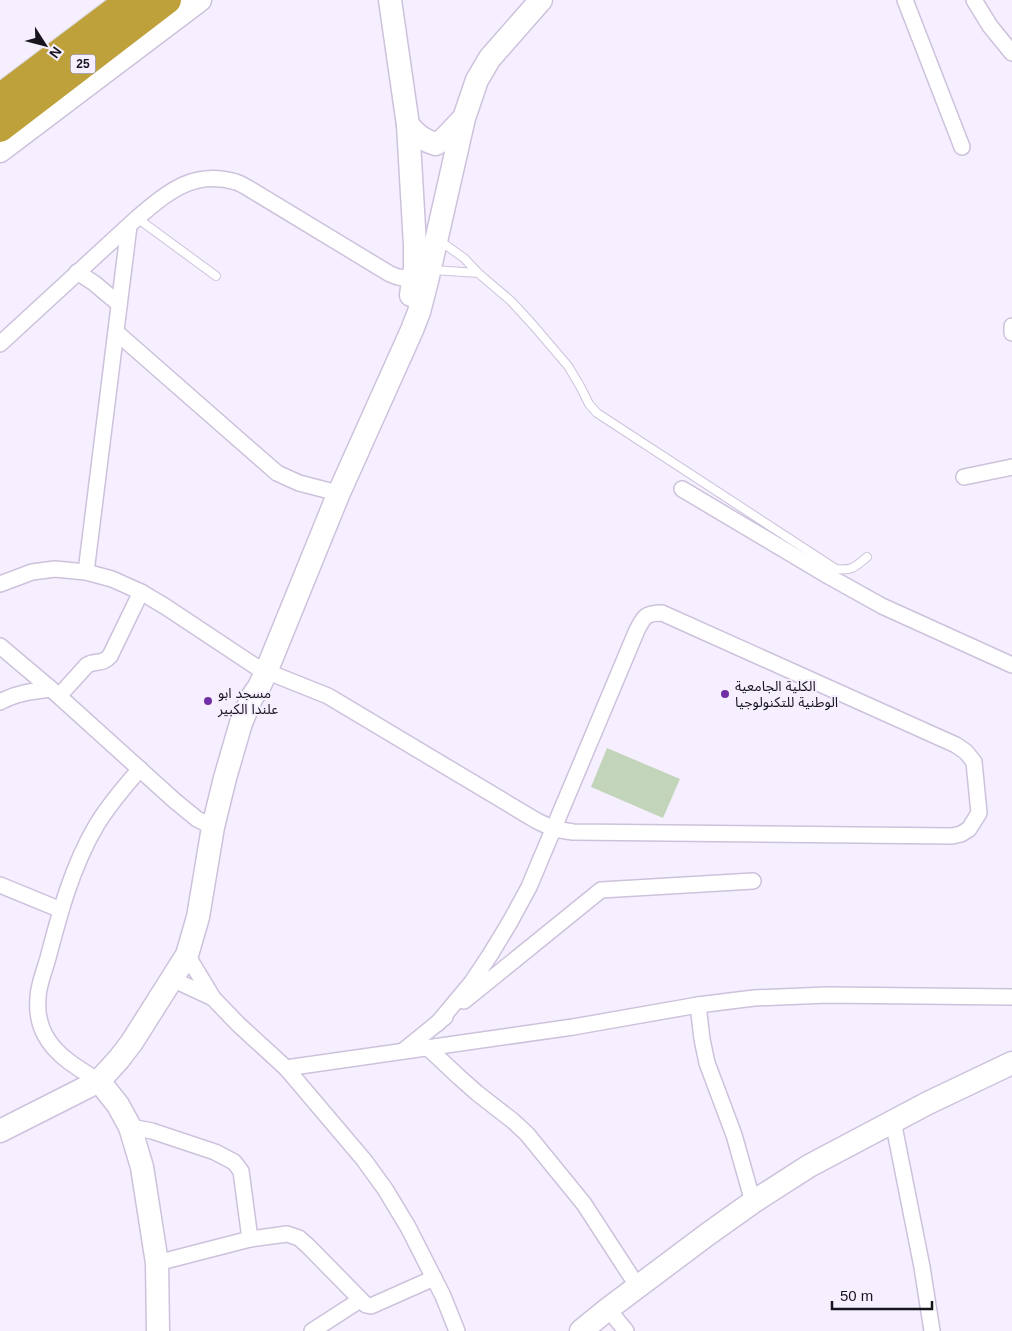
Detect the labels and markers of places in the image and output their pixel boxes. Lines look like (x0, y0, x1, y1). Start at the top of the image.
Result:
place label: الكلية الجامعية الوطنية للتكنولوجيا (735, 678, 838, 711)
place label: مسجد ابو علندا الكبير (217, 685, 278, 718)
marker: الكلية الجامعية الوطنية للتكنولوجيا (719, 688, 731, 700)
marker: مسجد ابو علندا الكبير (202, 695, 214, 707)

